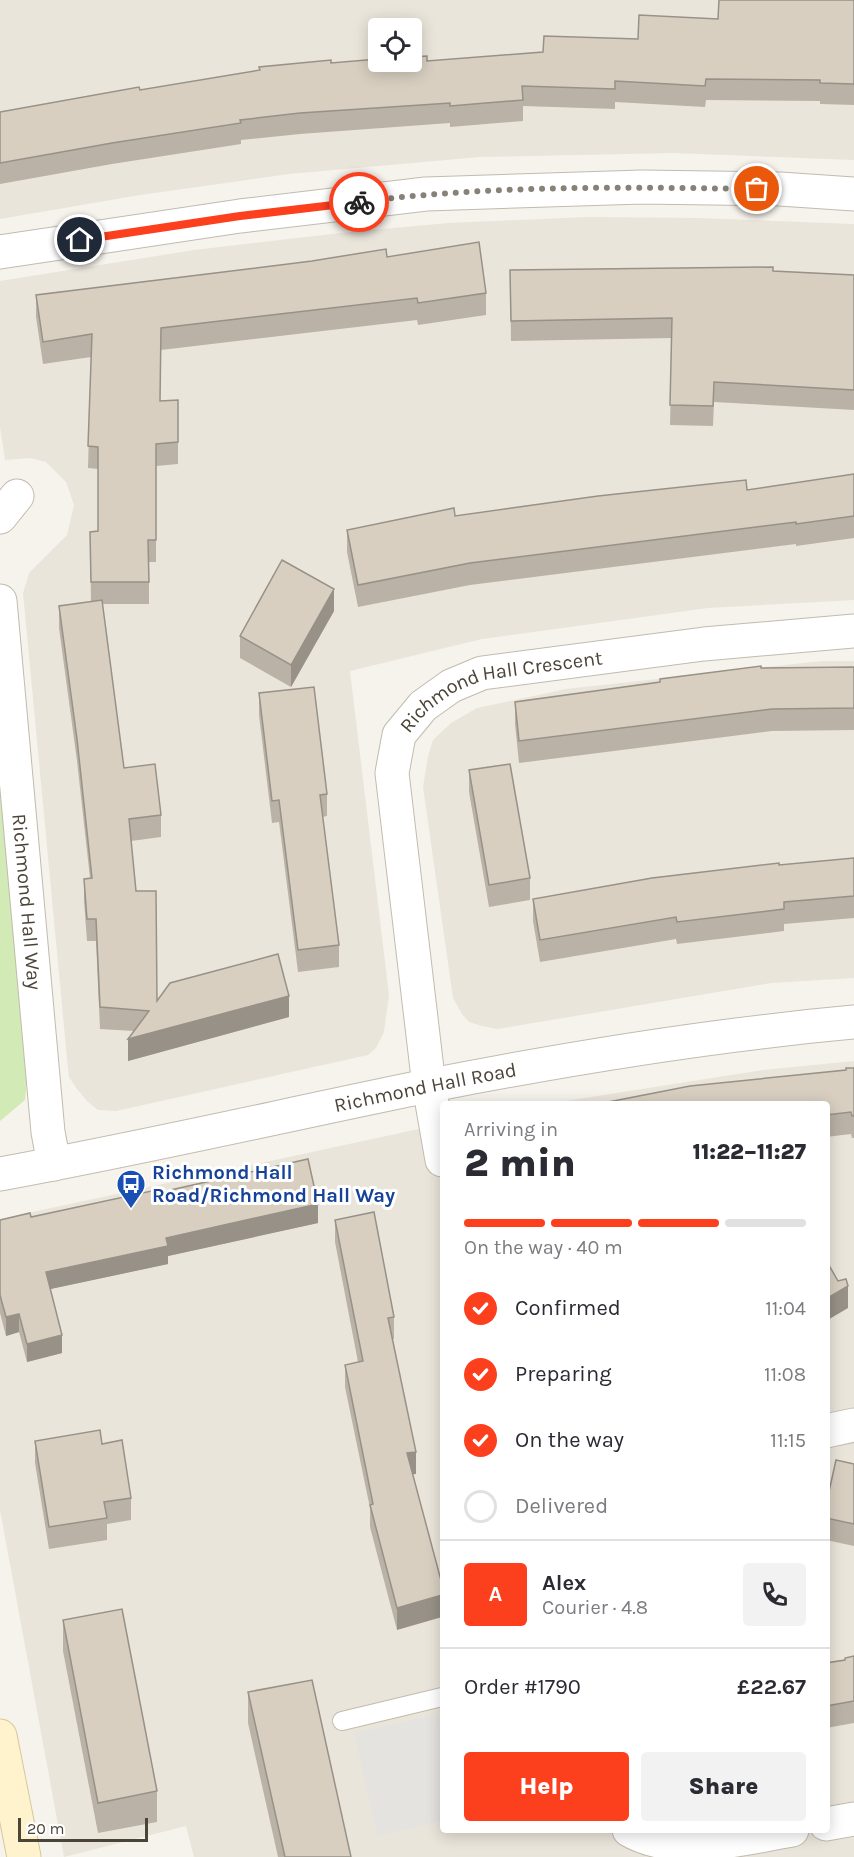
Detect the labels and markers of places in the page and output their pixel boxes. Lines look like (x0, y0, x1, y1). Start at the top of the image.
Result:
pin (731, 163, 782, 214)
pin (54, 214, 105, 265)
place label: Richmond Hall Road/Richmond Hall Way (152, 1161, 395, 1207)
bus stop icon: Richmond Hall Road/Richmond Hall Way (115, 1168, 147, 1210)

